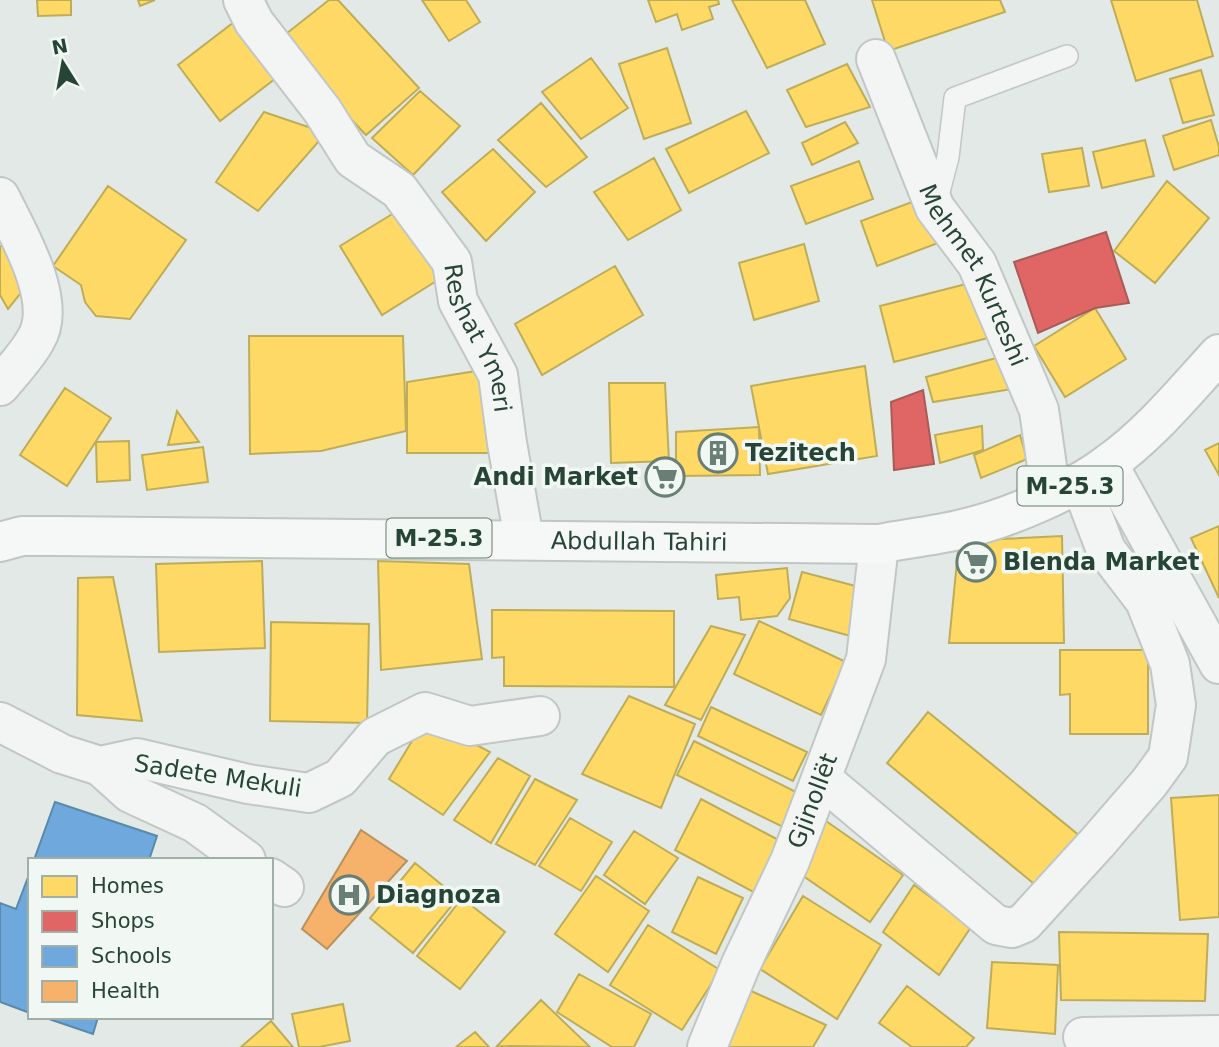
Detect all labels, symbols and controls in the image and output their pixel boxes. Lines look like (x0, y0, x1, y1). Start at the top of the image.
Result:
north arrow (28, 28, 98, 98)
text: N (50, 34, 70, 59)
street label: Mehmet Kurteshi (913, 180, 1033, 371)
street label: Reshat Ymeri (438, 262, 517, 414)
building icon: Tezitech (697, 432, 739, 474)
place label: Tezitech (745, 439, 856, 467)
supermarket icon: Andi Market (644, 456, 686, 498)
place label: Andi Market (474, 463, 638, 491)
road number: M-25.3 (1018, 466, 1122, 506)
road number: M-25.3 (386, 518, 492, 558)
street label: Abdullah Tahiri (551, 527, 728, 557)
supermarket icon: Blenda Market (955, 541, 997, 583)
place label: Blenda Market (1003, 548, 1200, 576)
street label: Sadete Mekuli (132, 749, 304, 803)
street label: Gjinollët (782, 749, 843, 852)
legend (28, 858, 273, 1019)
text: Homes (91, 874, 164, 898)
hospital icon: Diagnoza (328, 874, 370, 916)
place label: Diagnoza (376, 881, 501, 909)
text: Shops (91, 909, 155, 933)
text: Schools (91, 944, 172, 968)
text: Health (91, 979, 160, 1003)

